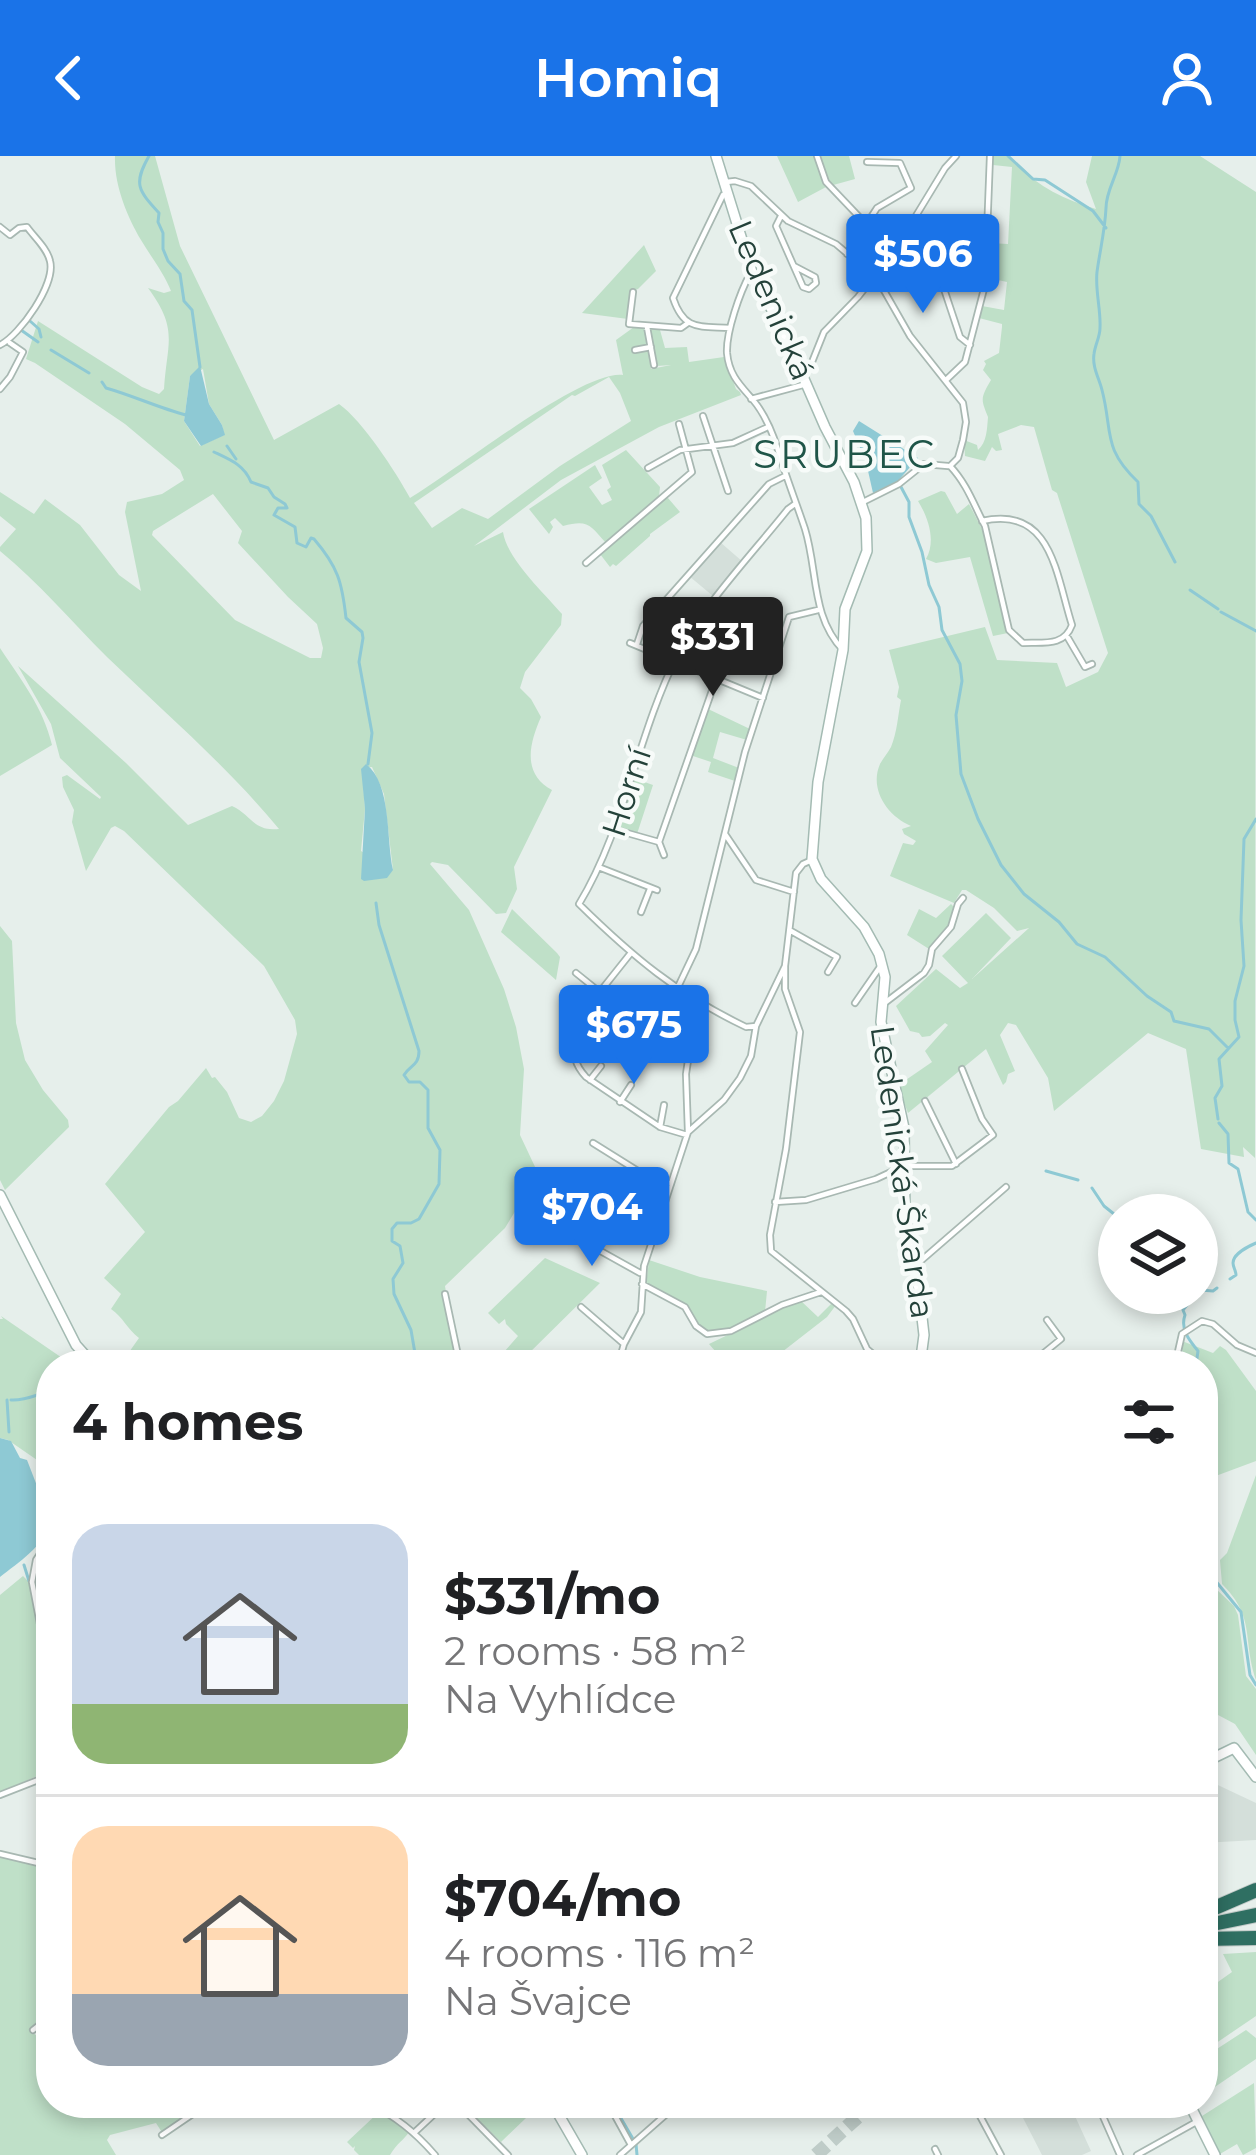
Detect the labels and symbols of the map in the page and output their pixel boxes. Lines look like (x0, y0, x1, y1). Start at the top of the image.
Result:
street label: Ledenická (720, 214, 824, 386)
pin: $506 (852, 214, 994, 316)
district label: SRUBEC (753, 430, 937, 478)
pin: $331 (642, 597, 784, 699)
street label: Horní (593, 741, 660, 842)
pin: $675 (563, 985, 705, 1087)
street label: Ledenická-Škarda (863, 1023, 943, 1321)
pin: $704 (521, 1167, 663, 1269)

